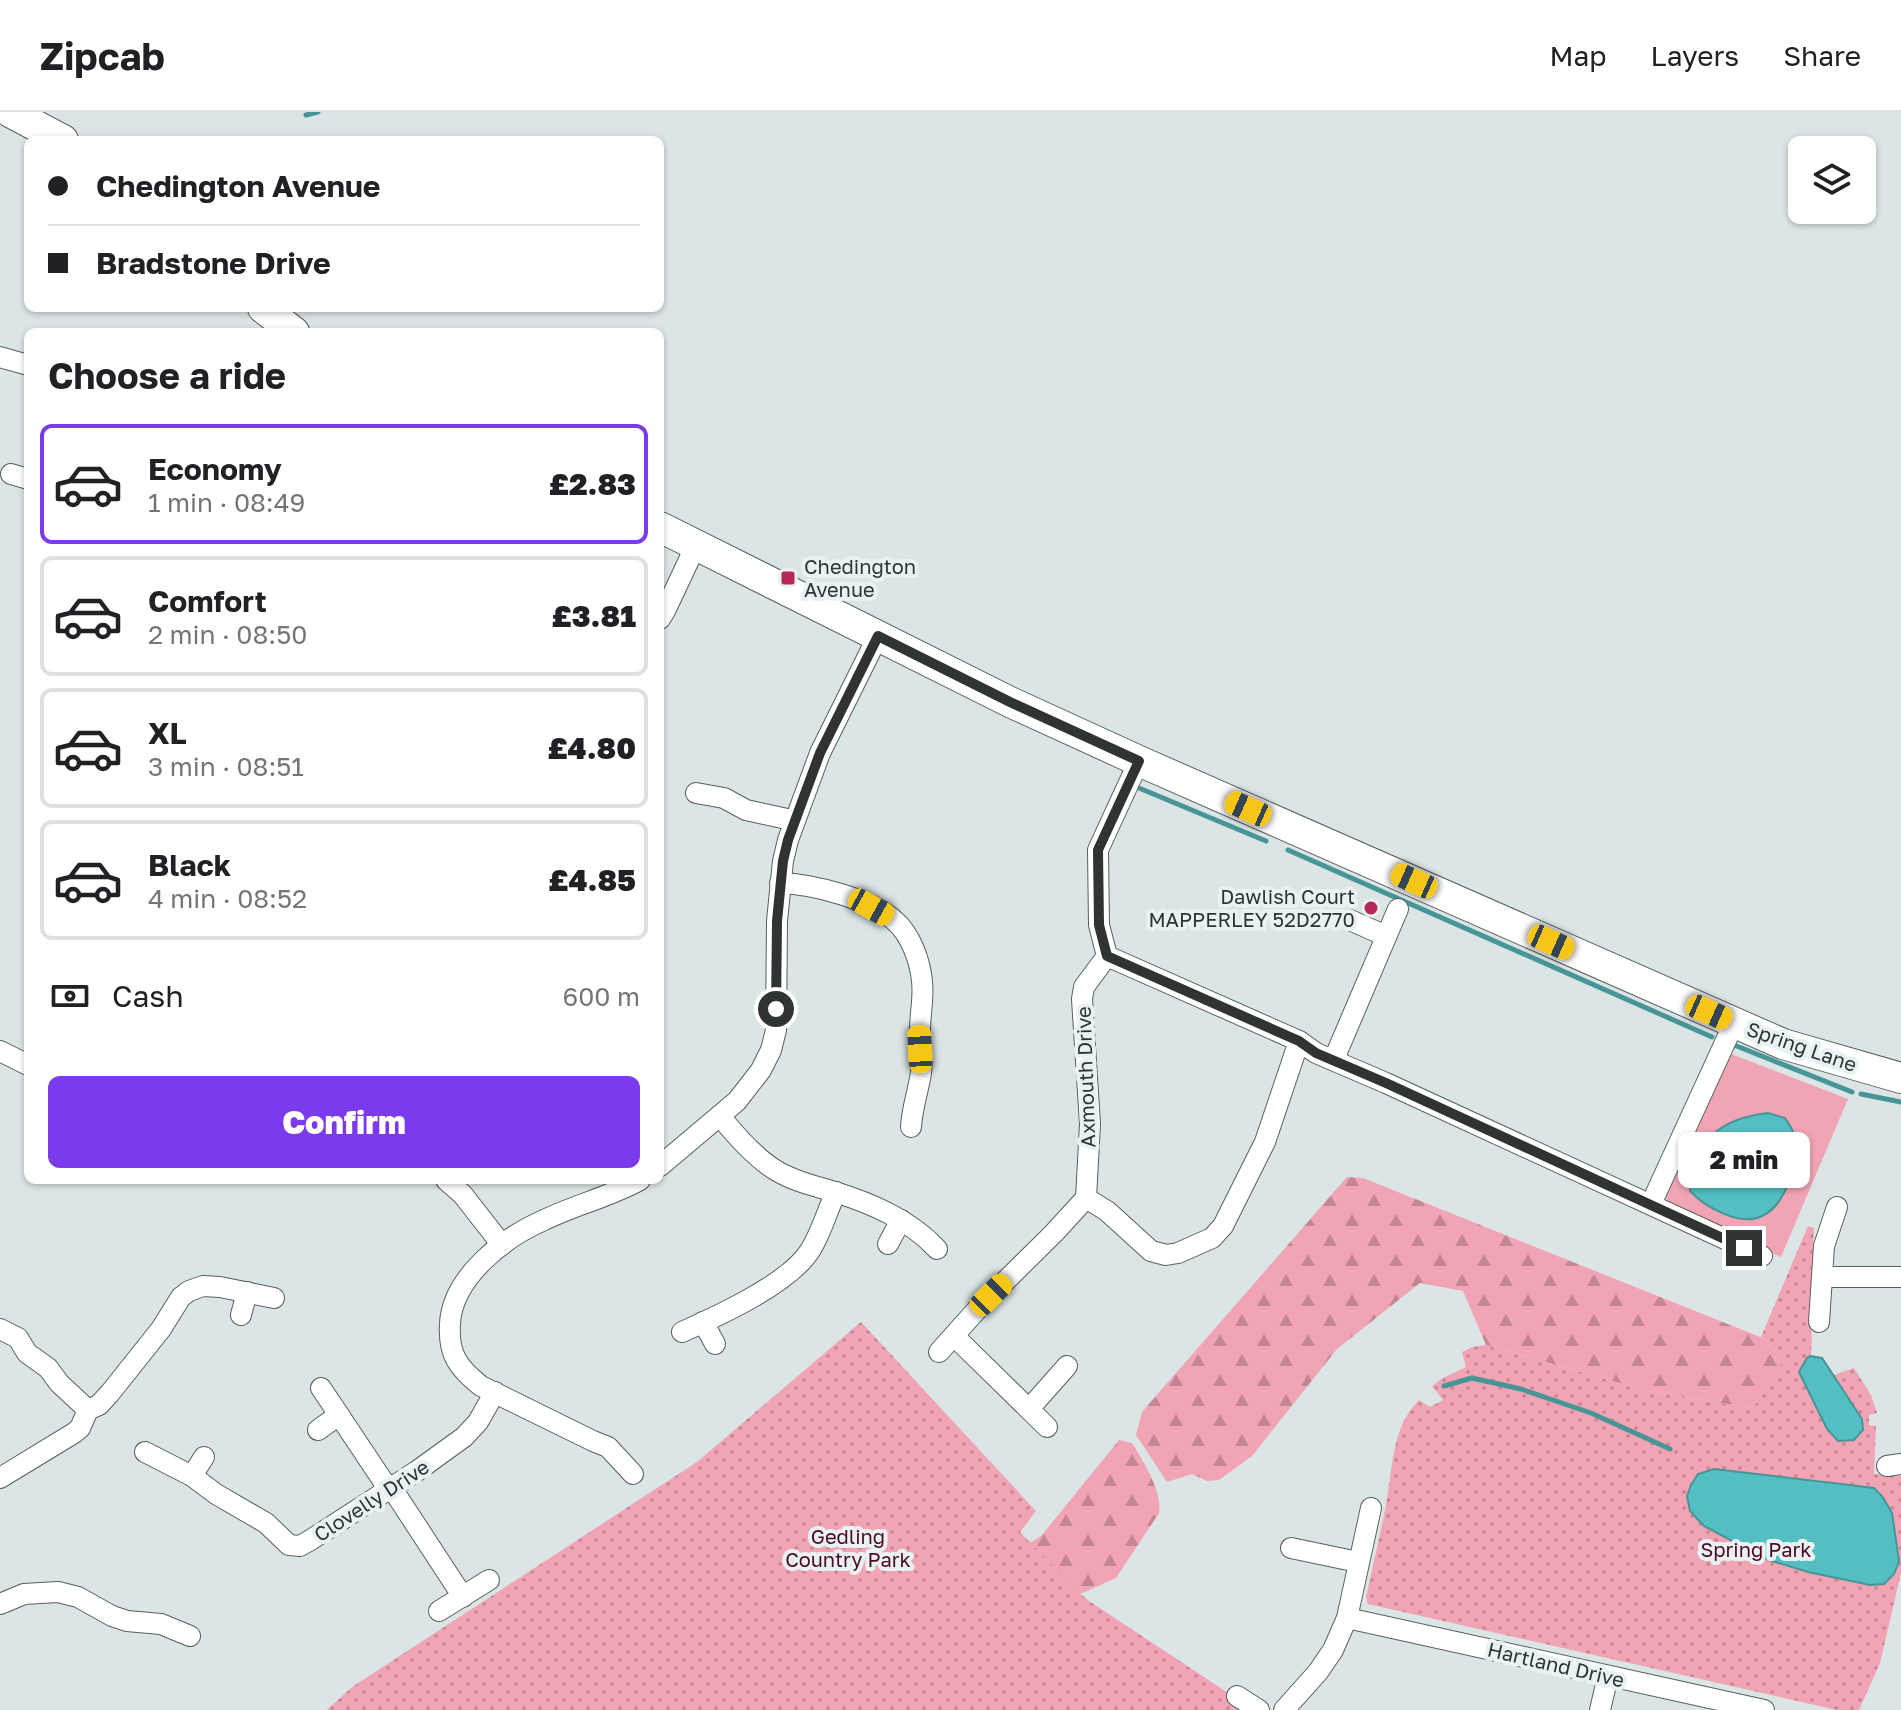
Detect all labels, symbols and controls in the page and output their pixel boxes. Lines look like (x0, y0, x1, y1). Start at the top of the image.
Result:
text: Zipcab (40, 33, 165, 78)
text: Map (1549, 39, 1607, 72)
text: Layers (1651, 39, 1739, 72)
text: Share (1783, 39, 1861, 72)
map controls (1788, 136, 1876, 224)
button: layers (1788, 136, 1876, 224)
text: Chedington Avenue (96, 168, 381, 204)
text: Bradstone Drive (96, 245, 331, 281)
text: Choose a ride (48, 354, 286, 397)
icon: car (52, 448, 124, 520)
text: Economy (148, 451, 282, 487)
text: £2.83 (549, 466, 636, 502)
text: 1 min · 08:49 (148, 487, 305, 518)
place label: Chedington Avenue (804, 554, 916, 601)
marker: Chedington Avenue (779, 569, 797, 587)
icon: car (52, 580, 124, 652)
text: Comfort (148, 583, 267, 619)
text: £3.81 (552, 598, 636, 634)
text: 2 min · 08:50 (148, 619, 307, 650)
icon: car (52, 712, 124, 784)
text: XL (148, 715, 187, 751)
text: £4.80 (548, 730, 636, 766)
text: 3 min · 08:51 (148, 751, 304, 782)
car (1221, 788, 1275, 830)
icon: car (52, 844, 124, 916)
text: Black (148, 847, 231, 883)
car (1387, 860, 1441, 902)
text: £4.85 (549, 862, 636, 898)
text: 4 min · 08:52 (148, 883, 307, 914)
place label: Dawlish Court MAPPERLEY 52D2770 (1148, 884, 1355, 931)
car (844, 885, 898, 929)
marker: Dawlish Court MAPPERLEY 52D2770 (1362, 899, 1380, 917)
car (1524, 921, 1578, 963)
icon: cash (48, 974, 92, 1018)
text: Cash (112, 978, 184, 1014)
text: 600 m (563, 981, 640, 1012)
route start (758, 991, 794, 1027)
car (1682, 991, 1736, 1033)
street label: Axmouth Drive (1071, 1006, 1099, 1148)
street label: Spring Lane (1744, 1016, 1860, 1076)
car (907, 1024, 933, 1074)
button: Confirm (48, 1076, 640, 1168)
callout: 2 min (1678, 1132, 1810, 1188)
text: 2 min (1710, 1144, 1778, 1175)
route end (1726, 1230, 1762, 1266)
car (966, 1270, 1016, 1320)
street label: Clovelly Drive (309, 1454, 433, 1546)
park label: Gedling Country Park (785, 1524, 911, 1571)
park label: Spring Park (1700, 1537, 1812, 1561)
street label: Hartland Drive (1485, 1637, 1627, 1691)

